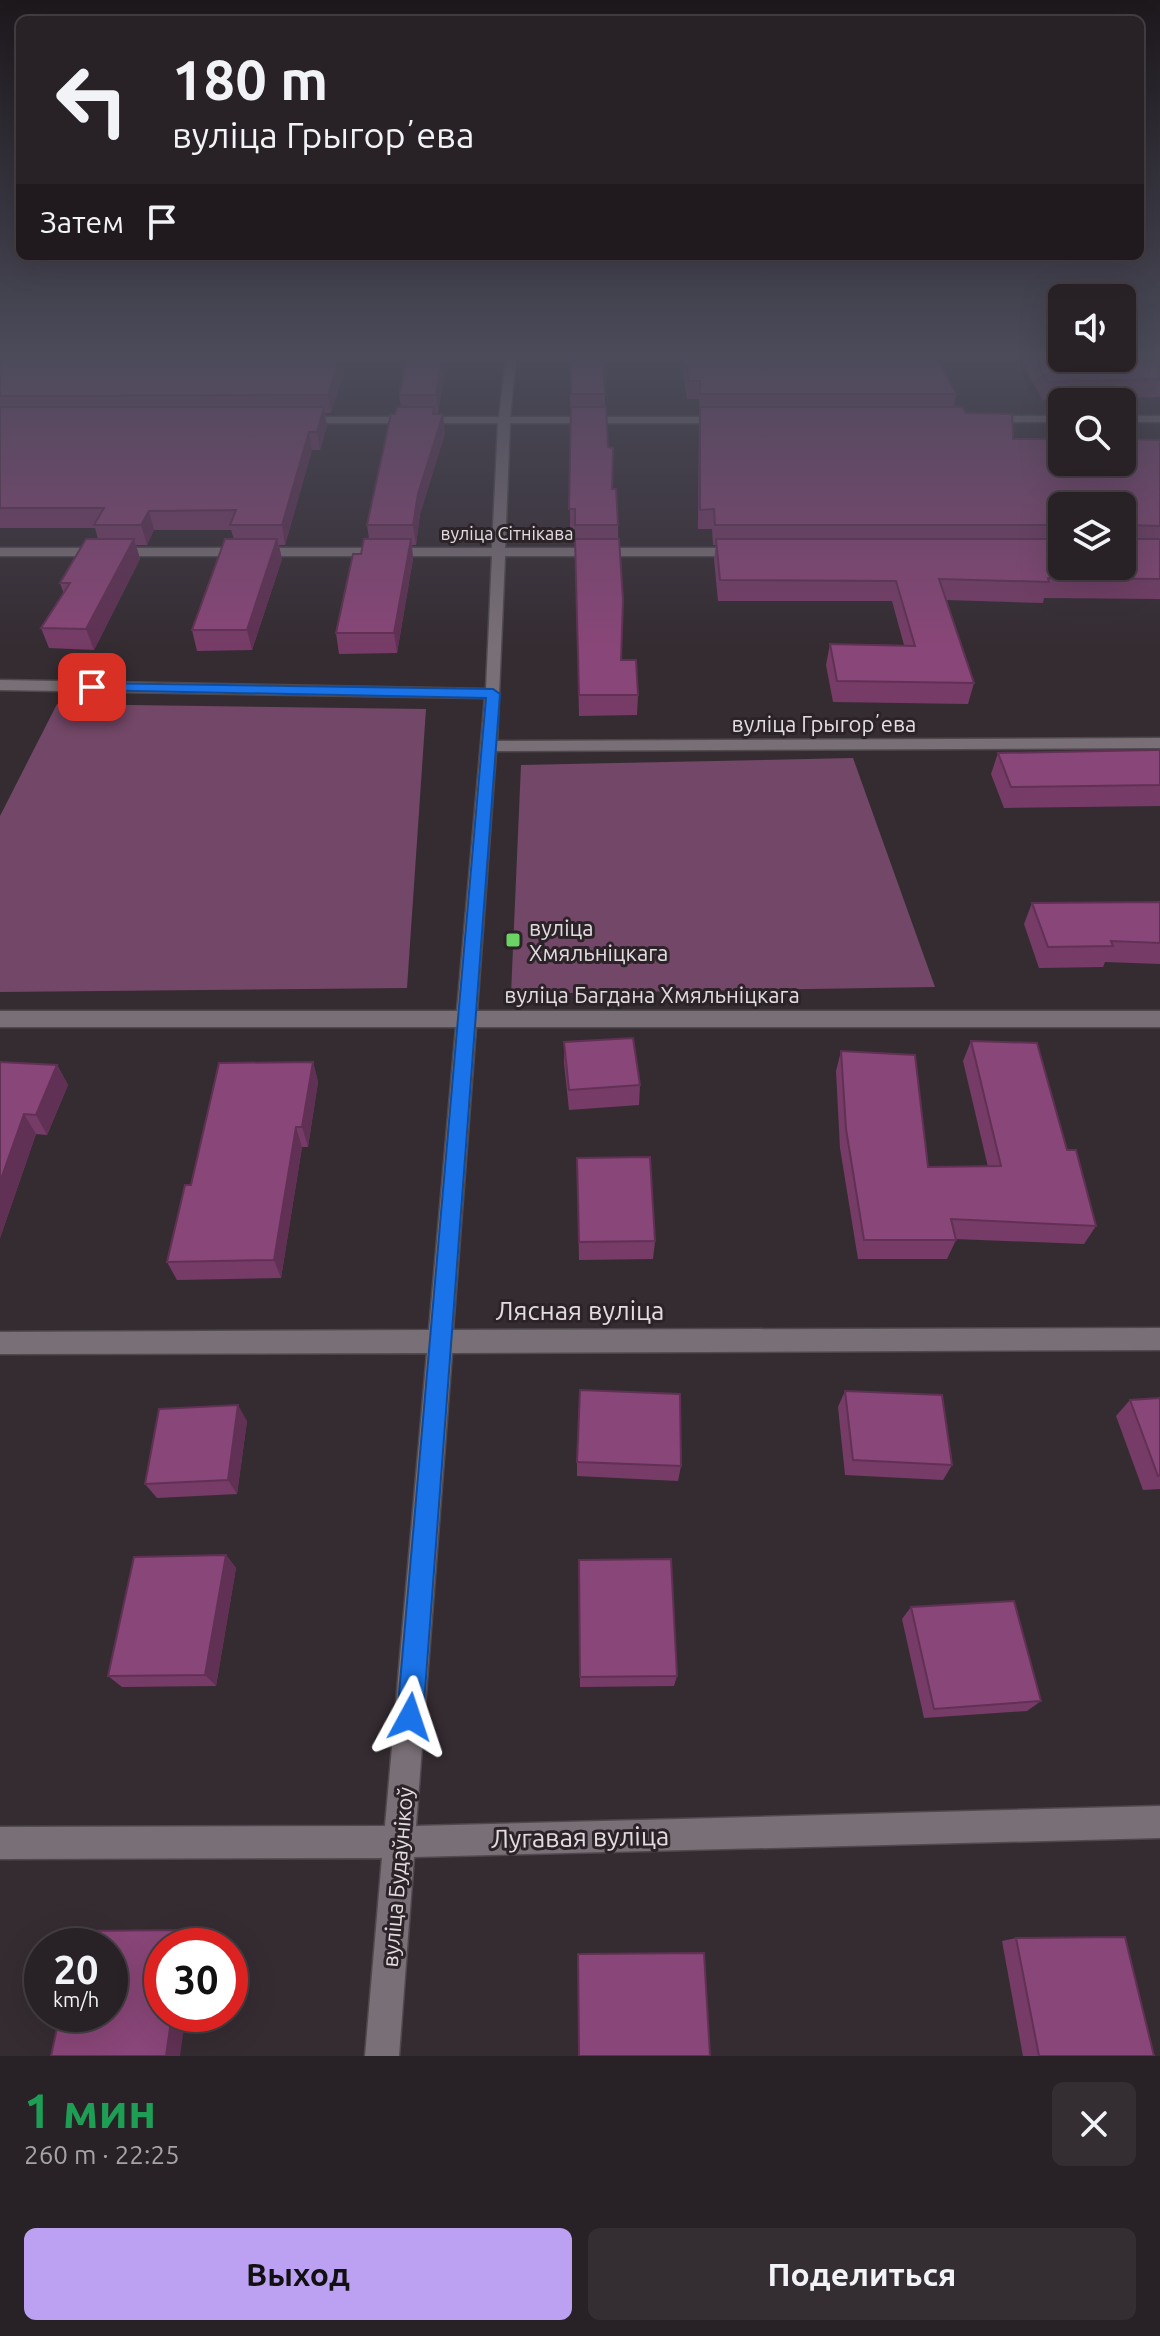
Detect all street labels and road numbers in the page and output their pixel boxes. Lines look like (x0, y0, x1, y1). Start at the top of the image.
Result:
street label: вуліца Сітнікава (440, 523, 574, 543)
street label: вуліца Грыгорʼева (732, 711, 916, 736)
street label: вуліца Багдана Хмяльніцкага (504, 982, 800, 1007)
street label: Лясная вуліца (495, 1296, 665, 1325)
street label: вуліца Будаўнікоў (377, 1785, 417, 1968)
street label: Лугавая вуліца (491, 1821, 669, 1853)

